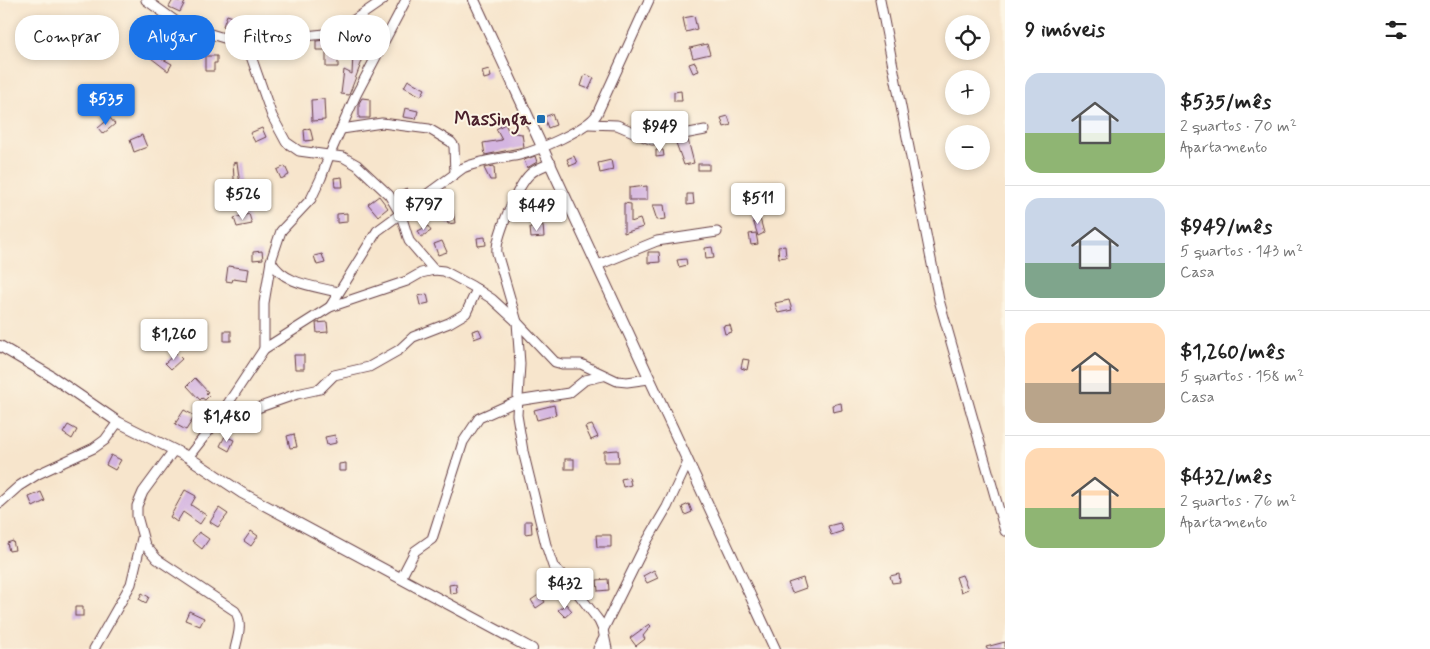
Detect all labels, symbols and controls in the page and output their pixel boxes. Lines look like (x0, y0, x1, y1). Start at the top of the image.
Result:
chip: Comprar (15, 15, 119, 60)
chip: Alugar (129, 15, 215, 60)
chip: Filtros (225, 15, 310, 60)
chip: Novo (320, 15, 390, 60)
map controls (945, 15, 990, 170)
button: locate (945, 15, 990, 60)
text: 9 imóveis (1025, 16, 1105, 44)
icon: filters (1382, 16, 1410, 44)
button: + (945, 70, 990, 115)
pin: $535 (76, 84, 136, 126)
text: $535/mês (1180, 88, 1271, 116)
text: $535 (89, 89, 123, 110)
icon: home (1065, 93, 1125, 153)
place label: Massinga (454, 107, 532, 135)
pin: $949 (630, 110, 690, 153)
marker: Massinga (535, 113, 547, 125)
text: $949 (642, 116, 678, 137)
text: 2 quartos · 70 m² (1180, 116, 1297, 137)
button: − (945, 125, 990, 170)
text: Apartamento (1180, 137, 1267, 158)
pin: $526 (213, 178, 273, 221)
pin: $511 (728, 182, 788, 225)
text: $526 (225, 184, 261, 205)
pin: $797 (394, 188, 454, 231)
text: $511 (742, 188, 774, 209)
pin: $449 (507, 190, 567, 232)
text: $797 (405, 194, 443, 215)
text: $449 (519, 195, 555, 216)
text: $949/mês (1180, 213, 1272, 241)
icon: home (1065, 218, 1125, 278)
text: 5 quartos · 143 m² (1180, 241, 1303, 262)
text: Casa (1180, 262, 1215, 283)
pin: $1,260 (133, 318, 215, 361)
text: $1,260 (152, 324, 196, 345)
text: $1,260/mês (1180, 338, 1285, 366)
icon: home (1065, 343, 1125, 403)
text: 5 quartos · 158 m² (1180, 366, 1304, 387)
text: Casa (1180, 387, 1215, 408)
pin: $1,480 (186, 400, 268, 443)
text: $1,480 (203, 406, 251, 427)
text: $432/mês (1180, 463, 1272, 491)
icon: home (1065, 468, 1125, 528)
text: 2 quartos · 76 m² (1180, 491, 1297, 512)
text: Apartamento (1180, 512, 1267, 533)
pin: $432 (535, 568, 595, 610)
text: $432 (547, 573, 583, 594)

